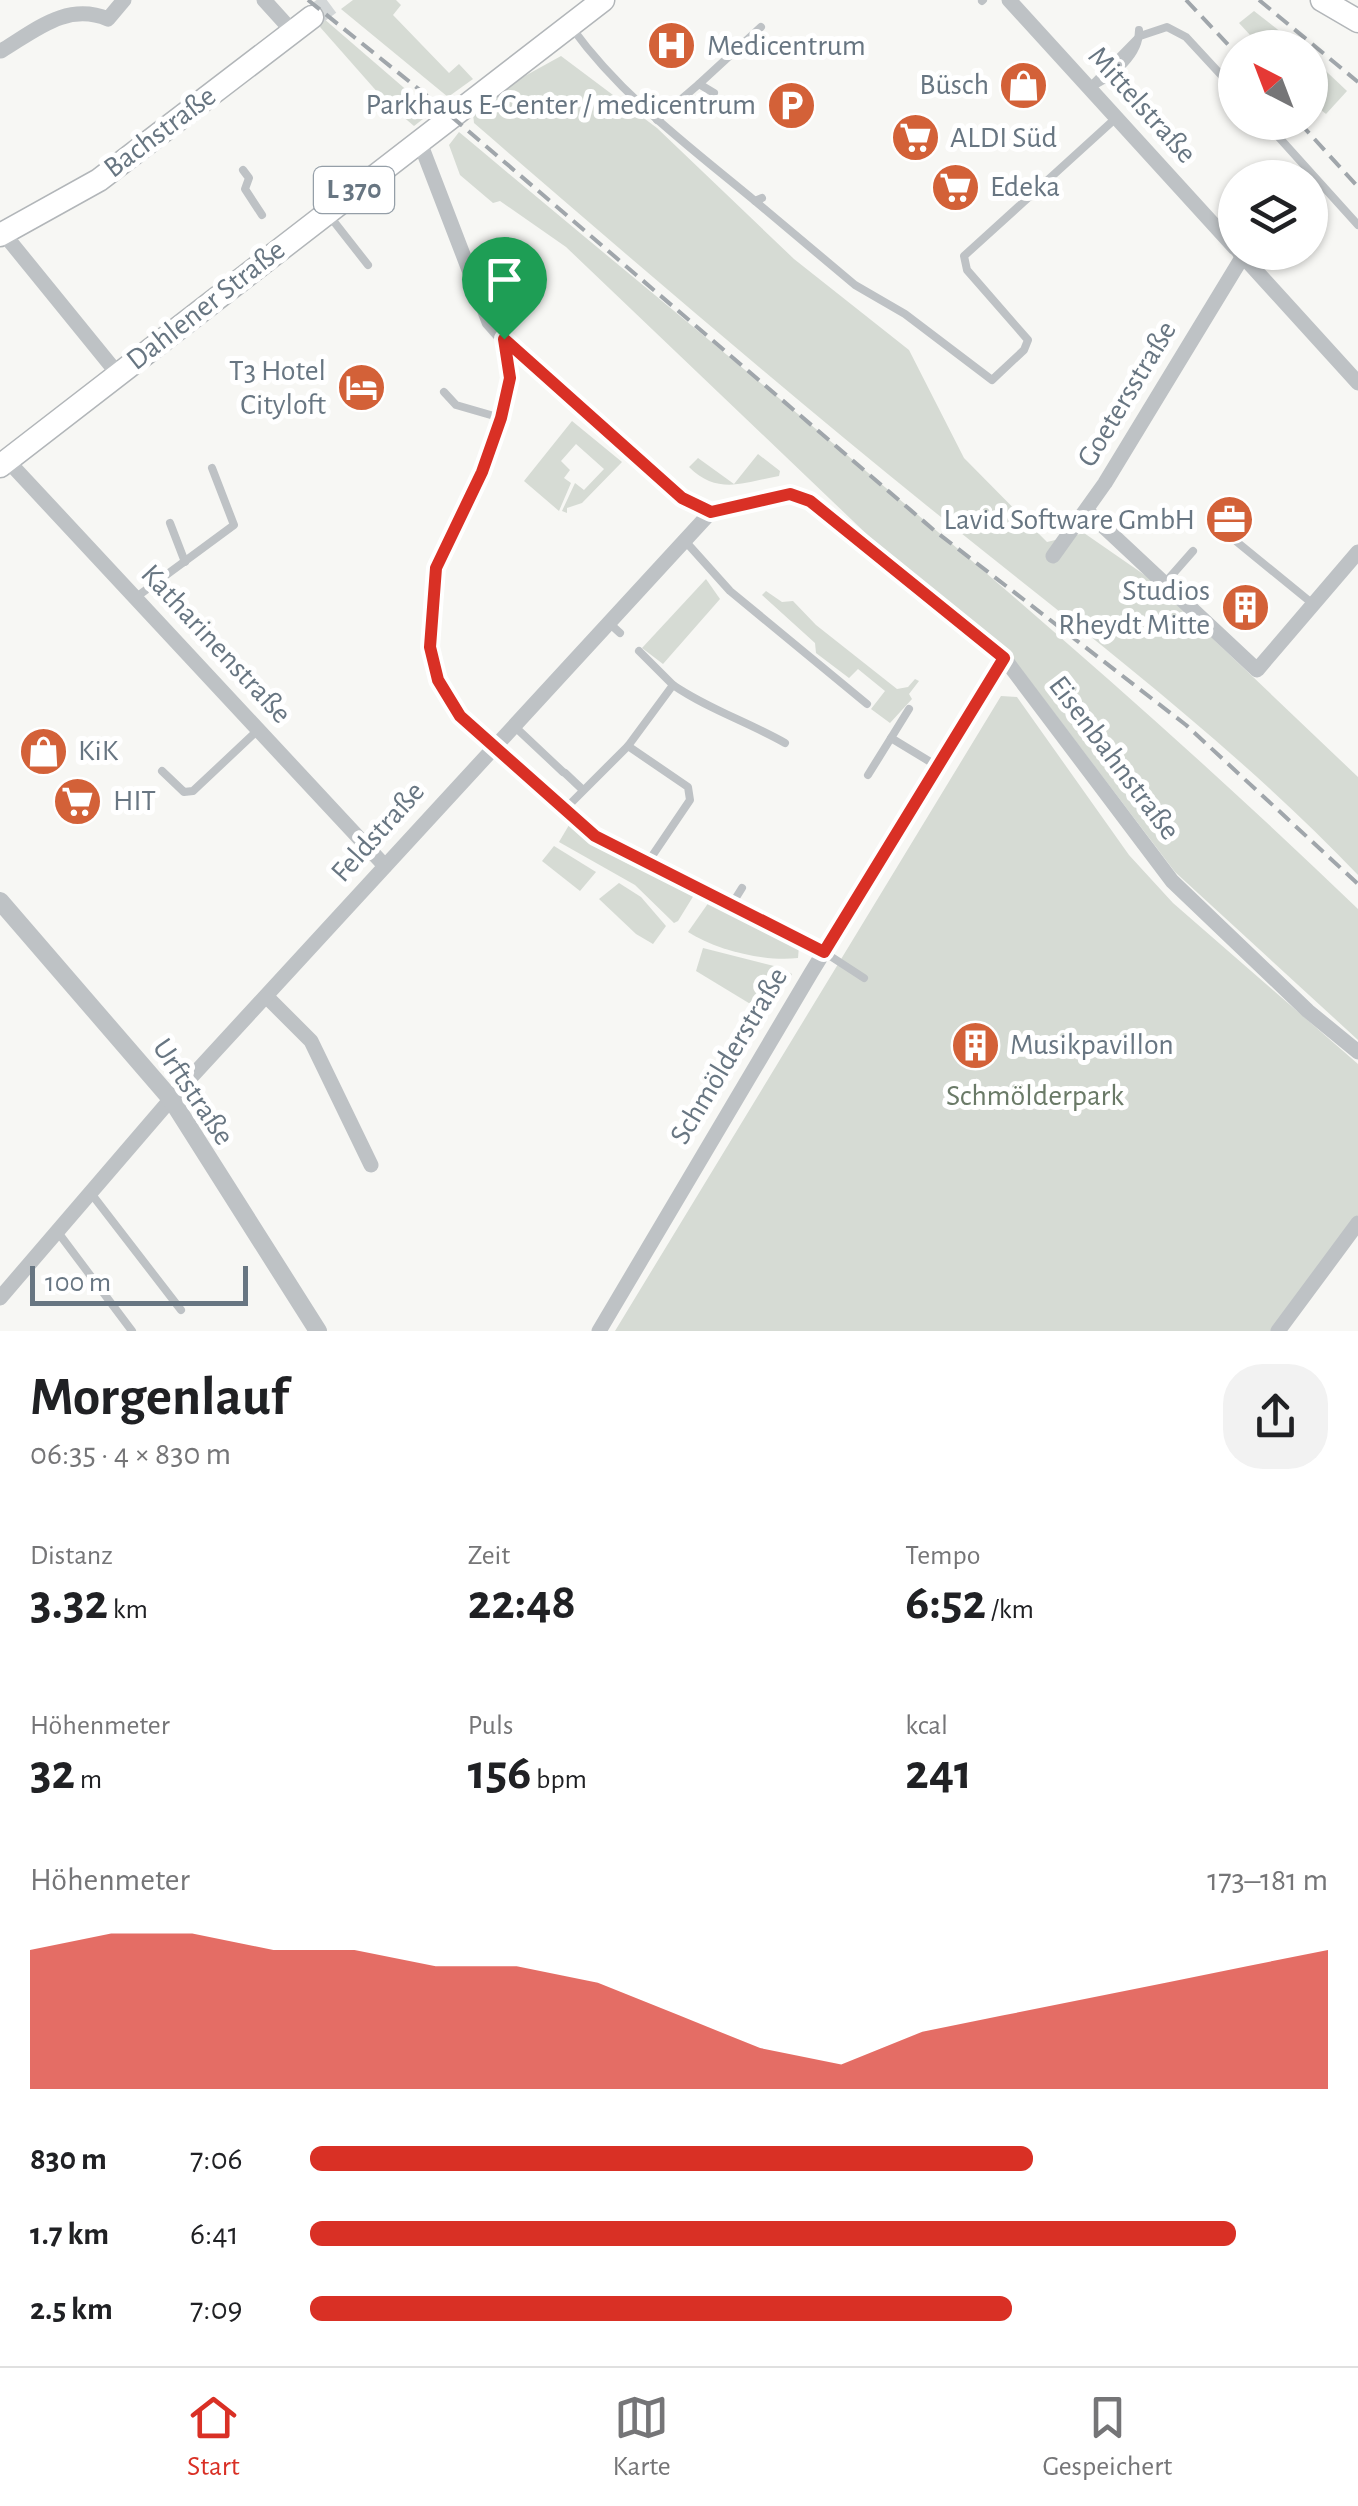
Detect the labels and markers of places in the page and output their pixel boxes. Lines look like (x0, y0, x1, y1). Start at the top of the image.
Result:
hospital icon: Medicentrum (646, 20, 698, 72)
place label: Medicentrum (707, 31, 866, 61)
shop icon: Büsch (998, 59, 1050, 111)
place label: Büsch (919, 70, 989, 100)
parking icon: Parkhaus E-Center / medicentrum (765, 79, 817, 131)
place label: Parkhaus E-Center / medicentrum (365, 90, 756, 120)
supermarket icon: ALDI Süd (889, 112, 941, 164)
place label: ALDI Süd (950, 123, 1057, 153)
supermarket icon: Edeka (929, 161, 981, 213)
place label: Edeka (990, 172, 1060, 202)
pin (462, 237, 547, 340)
place label: T3 Hotel Cityloft (229, 356, 326, 420)
hotel icon: T3 Hotel Cityloft (335, 362, 387, 414)
office icon: Lavid Software GmbH (1204, 494, 1256, 546)
place label: Lavid Software GmbH (944, 505, 1195, 535)
place label: Studios Rheydt Mitte (1058, 576, 1210, 640)
building icon: Studios Rheydt Mitte (1219, 582, 1271, 634)
shop icon: KiK (17, 725, 69, 777)
place label: KiK (78, 736, 119, 766)
supermarket icon: HIT (52, 775, 104, 827)
place label: HIT (113, 786, 156, 816)
building icon: Musikpavillon (949, 1019, 1001, 1071)
place label: Musikpavillon (1010, 1030, 1174, 1060)

